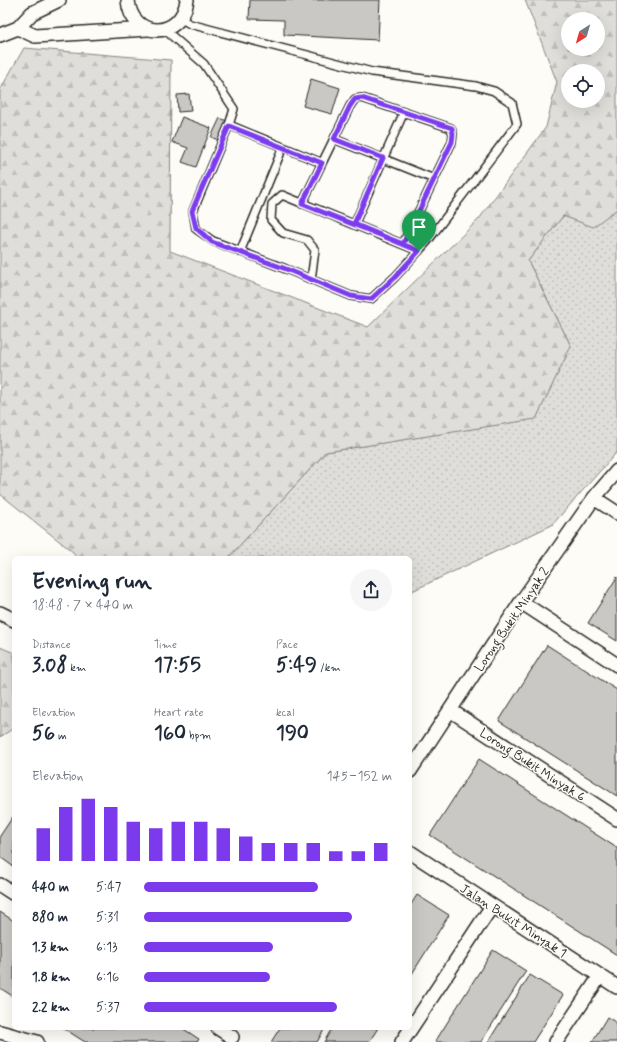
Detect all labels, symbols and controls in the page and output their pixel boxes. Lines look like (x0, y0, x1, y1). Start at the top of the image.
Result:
north arrow (561, 12, 605, 56)
map controls (561, 12, 605, 108)
button: locate (561, 64, 605, 108)
pin (402, 210, 436, 251)
icon: arrive (408, 216, 430, 238)
street label: Lorong Bukit Minyak 2 (471, 564, 556, 676)
text: Evening run (32, 568, 152, 596)
button: share (350, 569, 392, 611)
text: 18:48 · 7 × 440 m (32, 597, 133, 614)
text: Distance (32, 638, 71, 652)
text: Time (154, 638, 177, 652)
text: Pace (276, 638, 298, 652)
text: 3.08 (32, 652, 67, 679)
text: 17:55 (154, 652, 201, 679)
text: 5:49 (276, 652, 317, 679)
text: km (67, 661, 86, 675)
text: /km (317, 661, 341, 675)
text: Elevation (32, 706, 75, 720)
text: Heart rate (154, 706, 203, 720)
text: kcal (276, 706, 294, 720)
text: 56 (32, 720, 55, 747)
text: 160 (154, 720, 186, 747)
text: 190 (276, 720, 309, 747)
street label: Lorong Bukit Minyak 6 (475, 725, 589, 808)
text: m (55, 729, 67, 743)
text: bpm (186, 729, 211, 743)
text: Elevation (32, 768, 83, 785)
text: 145–152 m (327, 768, 392, 785)
text: 440 m (32, 879, 69, 896)
text: 5:47 (96, 879, 121, 896)
street label: Jalan Bukit Minyak 1 (457, 880, 570, 962)
text: 880 m (32, 909, 68, 926)
text: 5:31 (96, 909, 119, 926)
text: 1.3 km (32, 939, 69, 956)
text: 6:13 (96, 939, 117, 956)
text: 1.8 km (32, 969, 70, 986)
text: 6:16 (96, 969, 119, 986)
text: 2.2 km (32, 999, 70, 1016)
text: 5:37 (96, 999, 120, 1016)

